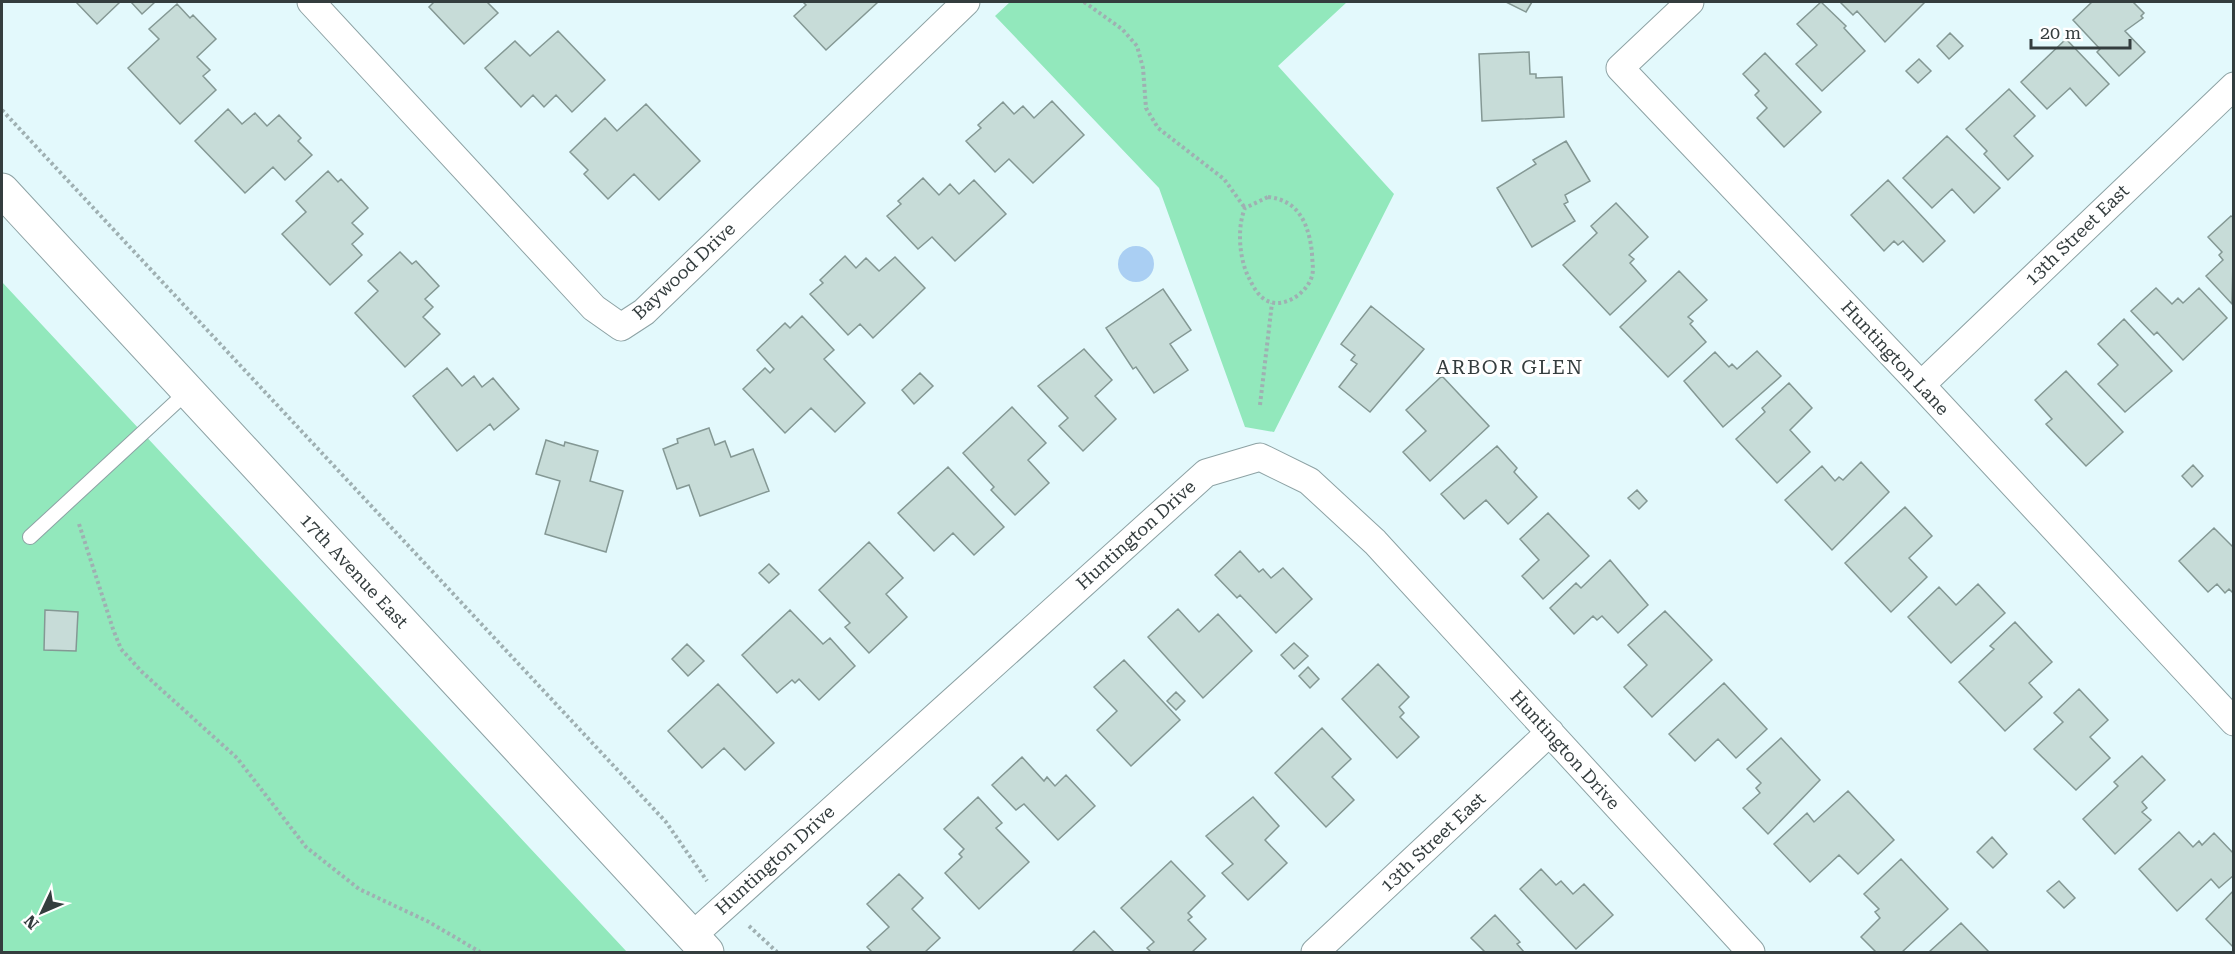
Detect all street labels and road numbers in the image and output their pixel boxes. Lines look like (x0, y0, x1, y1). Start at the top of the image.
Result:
street label: 13th Street East (2020, 180, 2133, 289)
street label: Baywood Drive (628, 218, 739, 323)
street label: Huntington Lane (1837, 296, 1954, 419)
street label: Huntington Drive (1072, 476, 1200, 594)
street label: 17th Avenue East (296, 509, 413, 632)
street label: Huntington Drive (1506, 686, 1624, 814)
street label: 13th Street East (1376, 787, 1490, 896)
street label: Huntington Drive (711, 801, 839, 919)

